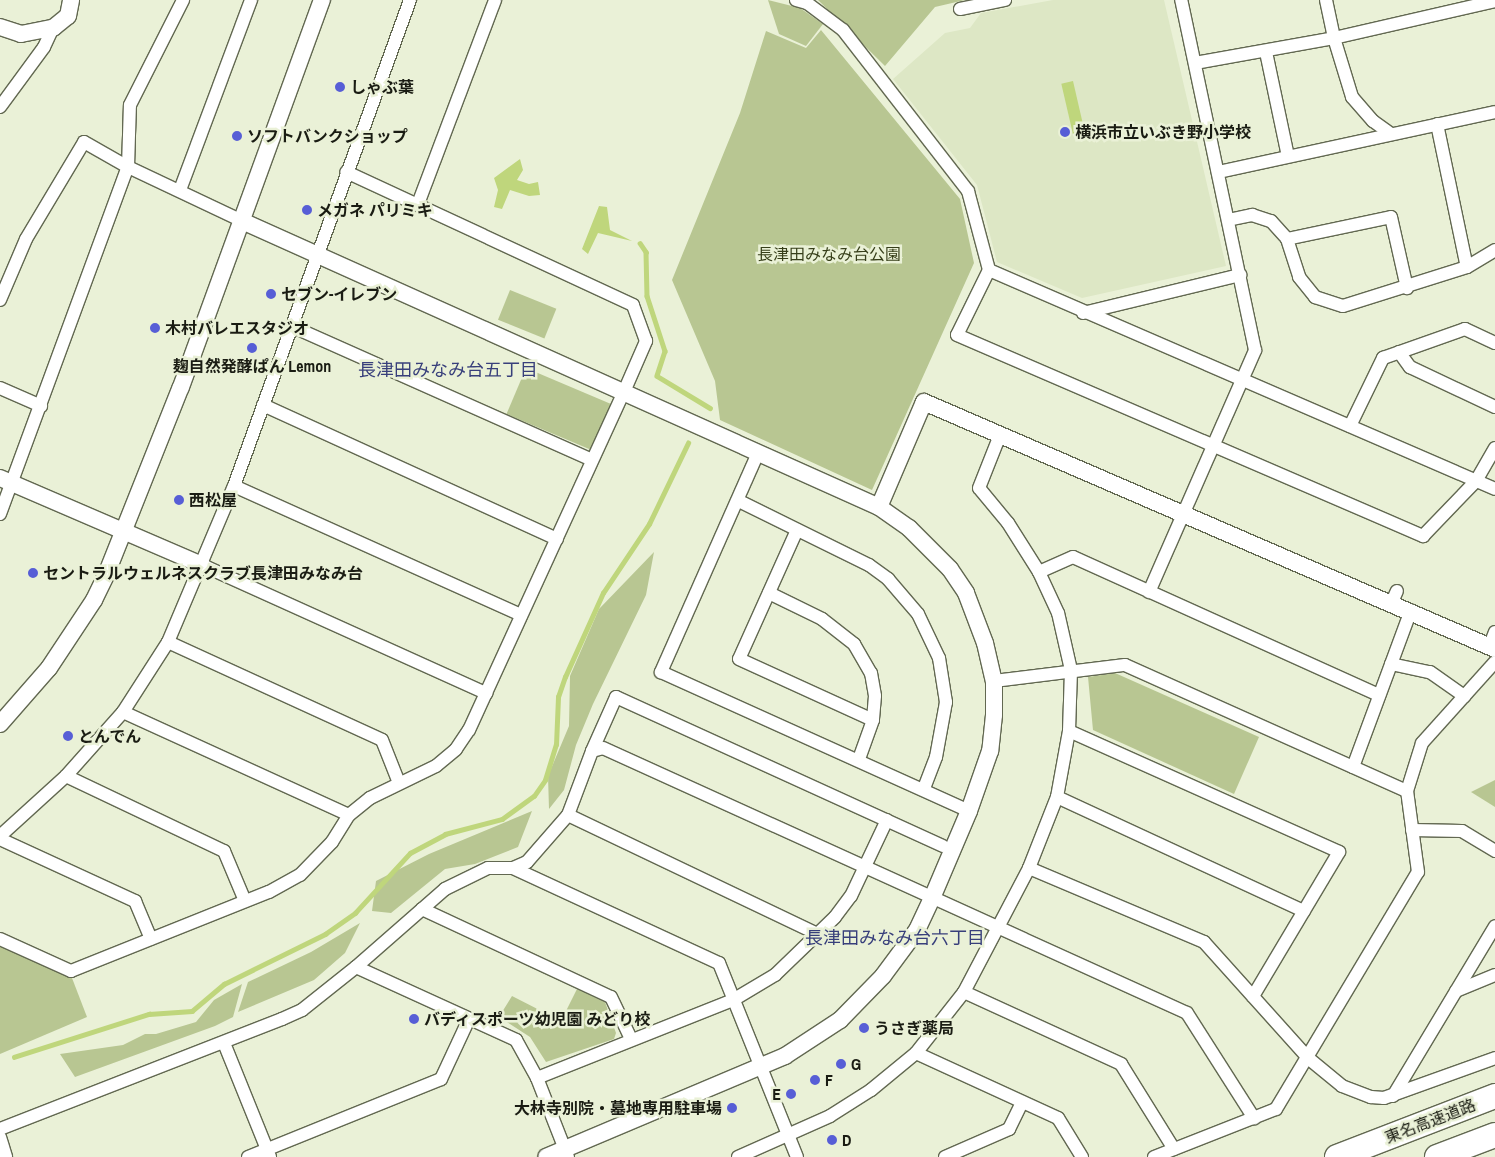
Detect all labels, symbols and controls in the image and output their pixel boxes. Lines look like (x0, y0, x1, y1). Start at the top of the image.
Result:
place label: しゃぶ葉 (350, 77, 414, 97)
marker: しゃぶ葉 (334, 81, 346, 93)
place label: 横浜市立いぶき野小学校 (1075, 122, 1251, 142)
place label: ソフトバンクショップ (247, 126, 407, 146)
marker: 横浜市立いぶき野小学校 (1059, 126, 1071, 138)
marker: ソフトバンクショップ (231, 130, 243, 142)
place label: メガネ パリミキ (317, 200, 433, 220)
marker: メガネ パリミキ (301, 204, 313, 216)
park label: 長津田みなみ台公園 (757, 244, 901, 264)
place label: セブン-イレブン (281, 284, 397, 304)
marker: セブン-イレブン (265, 288, 277, 300)
place label: 木村バレエスタジオ (165, 318, 309, 338)
marker: 木村バレエスタジオ (149, 322, 161, 334)
marker: 麹自然発酵ぱん Lemon (246, 342, 258, 354)
place label: 麹自然発酵ぱん Lemon (173, 356, 331, 376)
district label: 長津田みなみ台五丁目 (358, 359, 538, 381)
place label: 西松屋 (189, 490, 237, 510)
marker: 西松屋 (173, 494, 185, 506)
place label: セントラルウェルネスクラブ長津田みなみ台 (43, 563, 363, 583)
marker: セントラルウェルネスクラブ長津田みなみ台 (27, 567, 39, 579)
place label: とんでん (78, 726, 142, 746)
marker: とんでん (62, 730, 74, 742)
district label: 長津田みなみ台六丁目 (805, 927, 985, 949)
place label: バディスポーツ幼児園 みどり校 (424, 1009, 652, 1029)
marker: バディスポーツ幼児園 みどり校 (408, 1013, 420, 1025)
place label: うさぎ薬局 (874, 1018, 954, 1038)
marker: うさぎ薬局 (858, 1022, 870, 1034)
place label: G (851, 1054, 861, 1074)
marker: G (835, 1058, 847, 1070)
place label: F (825, 1070, 833, 1090)
marker: F (809, 1074, 821, 1086)
place label: E (772, 1084, 781, 1104)
marker: E (785, 1088, 797, 1100)
street label: 東名高速道路 (1382, 1095, 1478, 1147)
place label: 大林寺別院・墓地専用駐車場 (514, 1098, 722, 1118)
marker: 大林寺別院・墓地専用駐車場 (726, 1102, 738, 1114)
place label: D (842, 1130, 851, 1150)
marker: D (826, 1134, 838, 1146)

